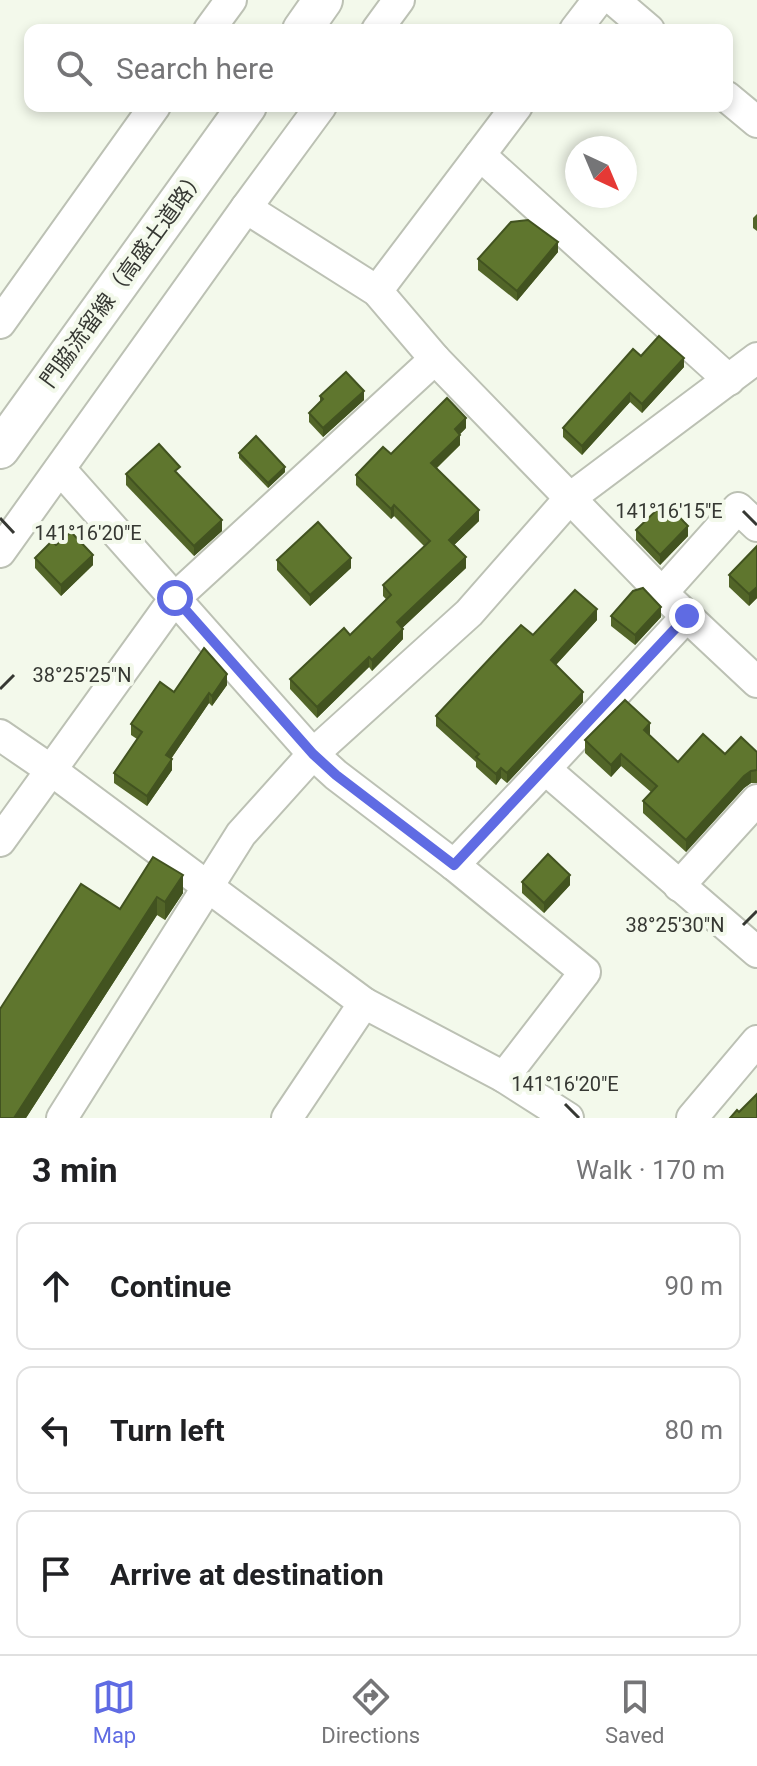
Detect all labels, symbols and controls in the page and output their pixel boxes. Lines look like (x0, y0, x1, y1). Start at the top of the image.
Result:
search box (24, 24, 733, 112)
icon: search (52, 46, 96, 90)
text: Search here (116, 51, 274, 86)
north arrow (565, 136, 637, 208)
street label: 門脇流留線（高盛土道路） (35, 164, 211, 392)
text: 141°16'15"E (615, 499, 723, 523)
text: 141°16'20"E (34, 521, 142, 545)
route start (157, 580, 193, 616)
route end (669, 598, 705, 634)
text: 38°25'25"N (32, 663, 132, 687)
text: 38°25'30"N (625, 913, 725, 937)
text: 141°16'20"E (511, 1072, 619, 1096)
text: 3 min (32, 1150, 117, 1190)
text: Walk · 170 m (576, 1155, 725, 1185)
icon: ahead (34, 1264, 78, 1308)
text: Continue (110, 1269, 231, 1304)
text: 90 m (665, 1271, 723, 1301)
icon: left (34, 1408, 78, 1452)
text: Turn left (110, 1413, 225, 1448)
text: 80 m (665, 1415, 723, 1445)
icon: arrive (34, 1552, 78, 1596)
text: Arrive at destination (110, 1557, 384, 1592)
tab: Map (92, 1675, 136, 1748)
tab: Directions (321, 1675, 420, 1748)
tab: Saved (605, 1675, 665, 1748)

